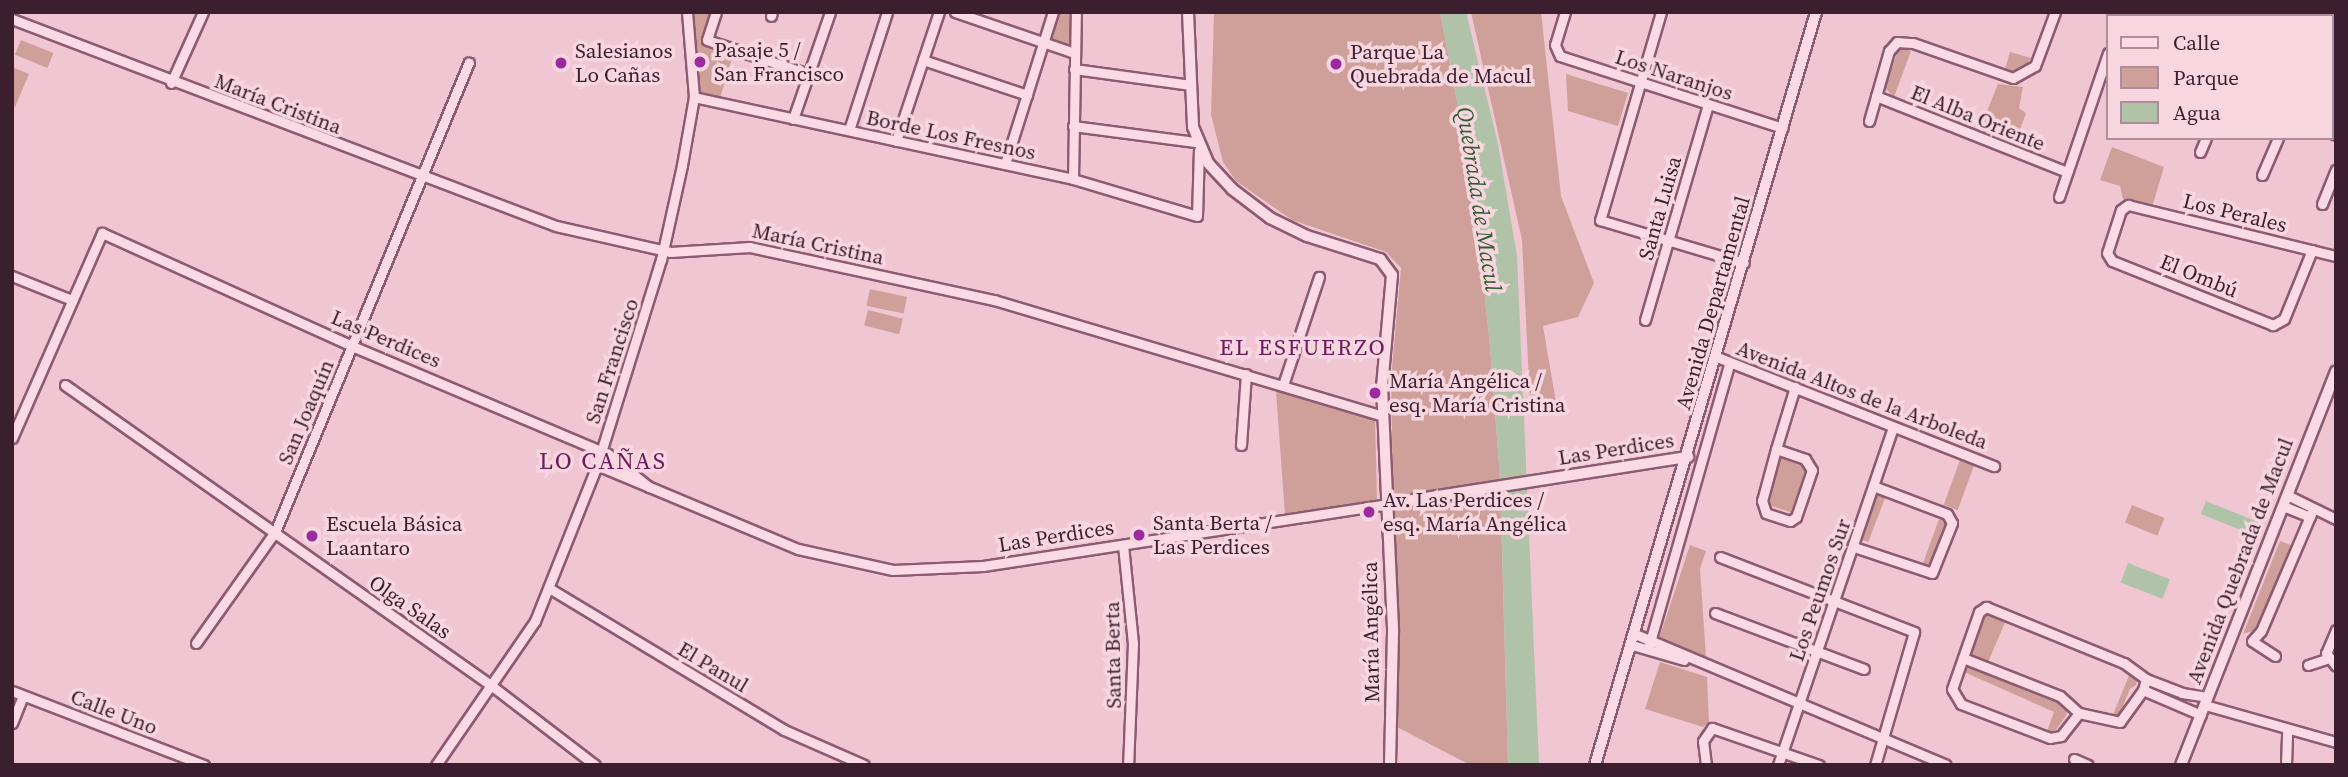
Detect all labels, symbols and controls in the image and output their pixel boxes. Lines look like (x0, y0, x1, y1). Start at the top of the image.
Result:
legend (2106, 14, 2334, 140)
text: Calle (2173, 28, 2220, 57)
place label: Pasaje 5 / San Francisco (714, 37, 844, 87)
place label: Salesianos Lo Cañas (575, 38, 673, 88)
place label: Parque La Quebrada de Macul (1350, 39, 1532, 89)
street label: Los Naranjos (1612, 44, 1736, 106)
marker: Pasaje 5 / San Francisco (692, 54, 708, 70)
marker: Salesianos Lo Cañas (553, 55, 569, 71)
marker: Parque La Quebrada de Macul (1328, 56, 1344, 72)
text: Parque (2173, 63, 2239, 92)
street label: María Cristina (211, 68, 345, 140)
street label: El Alba Oriente (1907, 80, 2049, 156)
text: Agua (2173, 98, 2221, 127)
street label: Borde Los Fresnos (864, 105, 1038, 165)
water label: Quebrada de Macul (1451, 105, 1507, 293)
street label: Santa Luisa (1633, 153, 1687, 263)
street label: Los Perales (2180, 188, 2290, 238)
street label: Avenida Departamental (1670, 193, 1756, 413)
street label: María Cristina (750, 218, 886, 270)
street label: El Ombú (2156, 249, 2242, 303)
street label: San Francisco (580, 295, 644, 427)
street label: Las Perdices (327, 305, 445, 373)
district label: EL ESFUERZO (1221, 333, 1385, 361)
street label: Avenida Altos de la Arboleda (1733, 335, 1991, 455)
street label: San Joaquín (273, 356, 339, 468)
place label: María Angélica / esq. María Cristina (1389, 368, 1566, 418)
marker: María Angélica / esq. María Cristina (1367, 385, 1383, 401)
street label: Las Perdices (1556, 427, 1676, 471)
street label: Avenida Quebrada de Macul (2181, 434, 2299, 688)
district label: LO CAÑAS (540, 447, 666, 475)
place label: Av. Las Perdices / esq. María Angélica (1383, 487, 1567, 537)
marker: Av. Las Perdices / esq. María Angélica (1361, 504, 1377, 520)
place label: Santa Berta / Las Perdices (1153, 510, 1272, 560)
place label: Escuela Básica Laantaro (326, 511, 462, 561)
street label: Las Perdices (996, 514, 1116, 558)
street label: Los Peumos Sur (1784, 515, 1856, 665)
marker: Santa Berta / Las Perdices (1131, 527, 1147, 543)
marker: Escuela Básica Laantaro (304, 528, 320, 544)
street label: María Angélica (1357, 561, 1385, 703)
street label: Olga Salas (364, 570, 456, 644)
street label: Santa Berta (1099, 601, 1127, 709)
street label: El Panul (673, 636, 753, 698)
street label: Calle Uno (67, 684, 161, 740)

